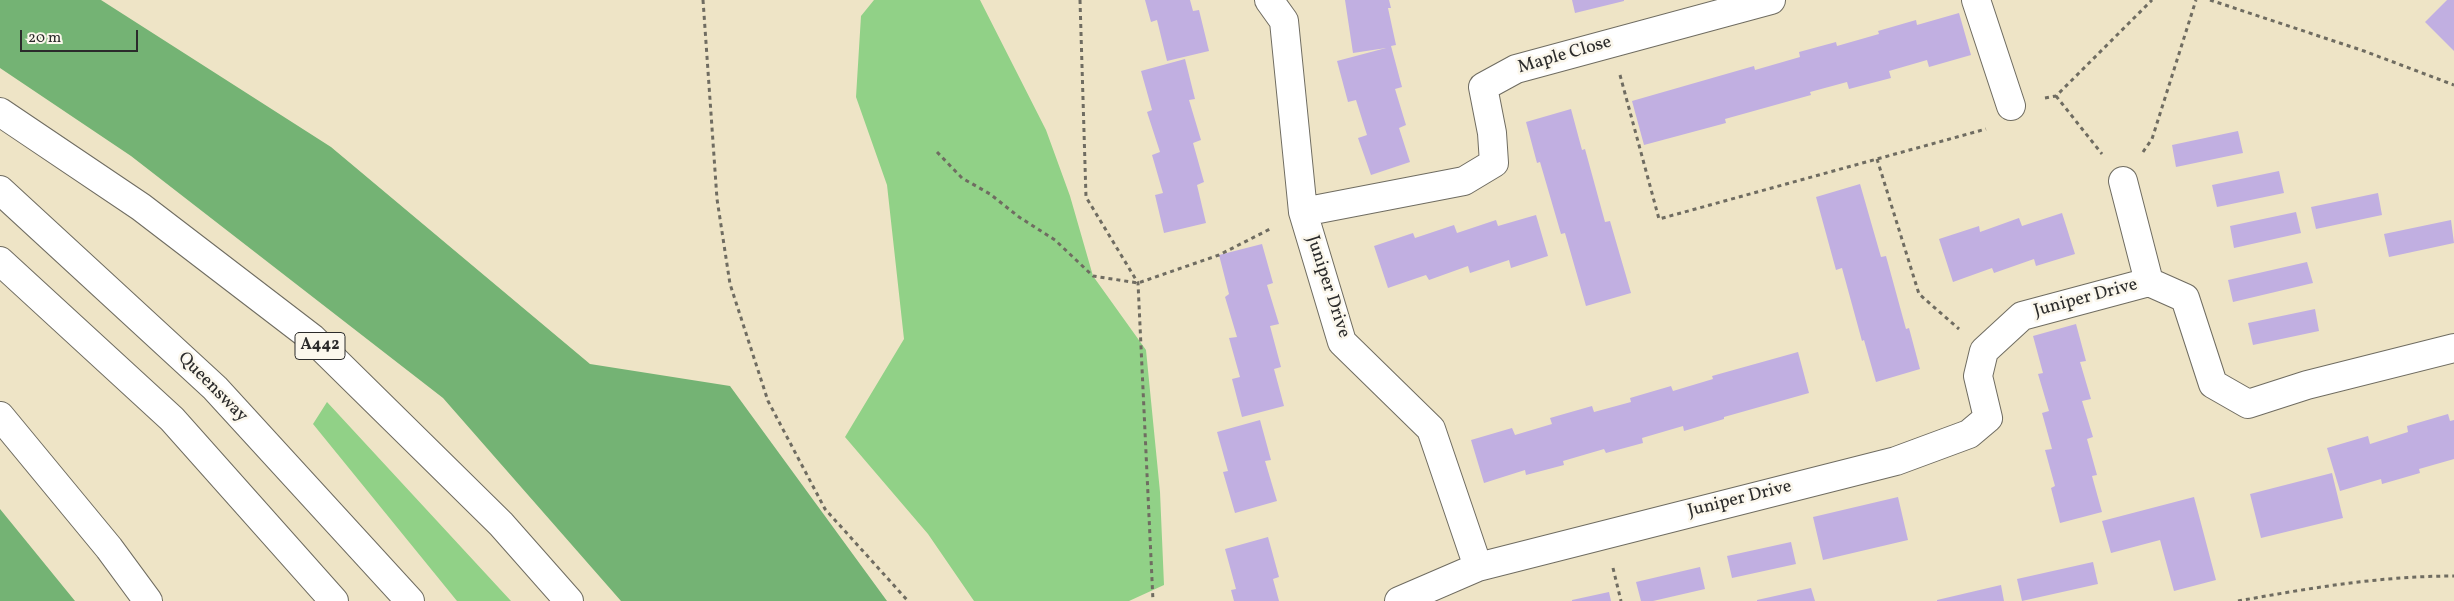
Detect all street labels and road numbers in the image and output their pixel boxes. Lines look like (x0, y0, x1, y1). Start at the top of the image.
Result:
street label: Maple Close (1516, 32, 1614, 80)
street label: Juniper Drive (1300, 233, 1354, 341)
street label: Juniper Drive (2032, 275, 2140, 323)
road number: A442 (295, 332, 345, 360)
street label: Queensway (172, 348, 252, 428)
street label: Juniper Drive (1686, 477, 1794, 523)

